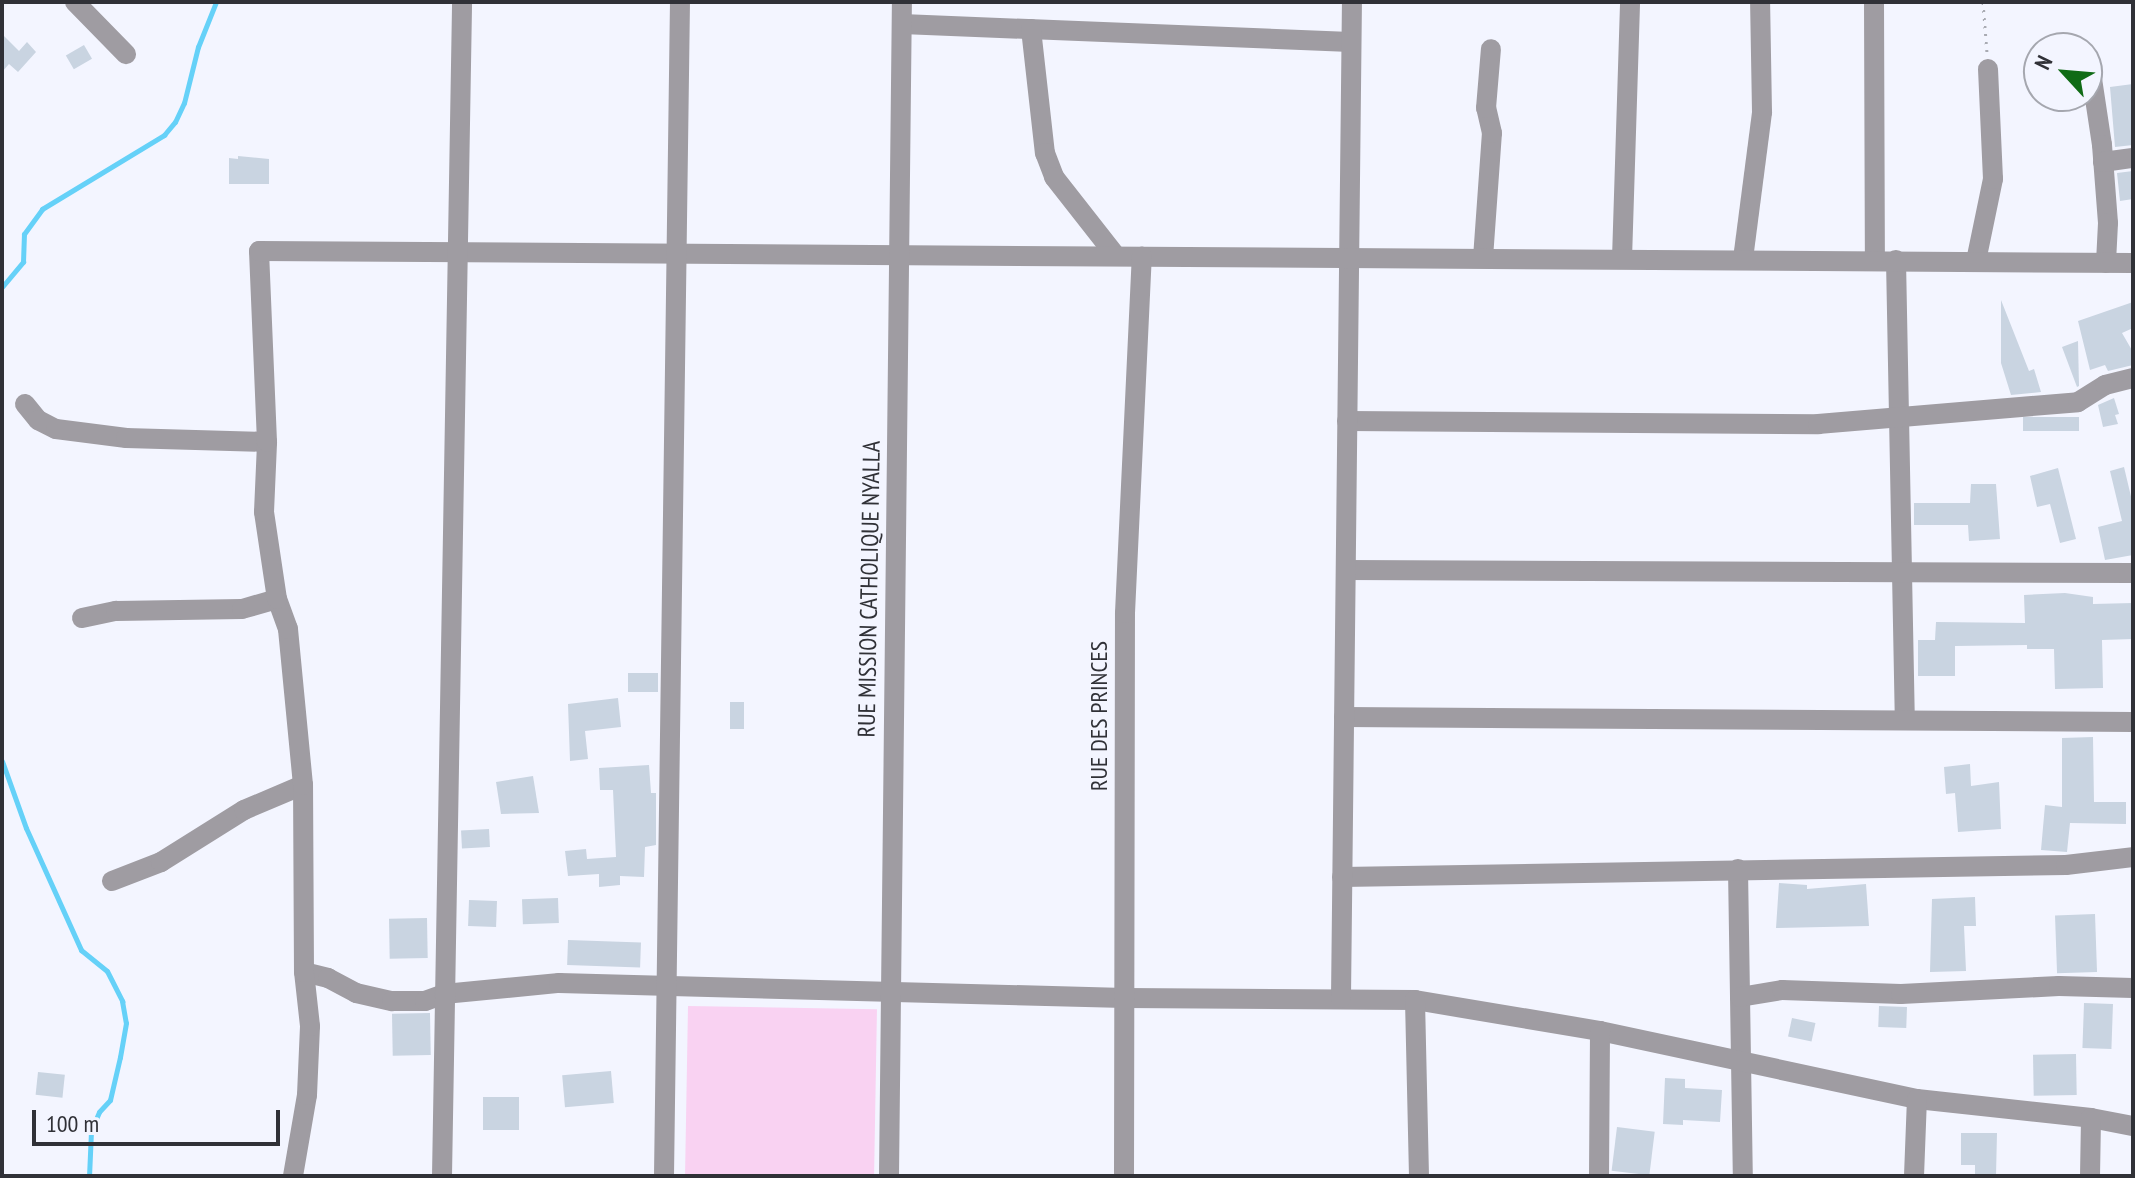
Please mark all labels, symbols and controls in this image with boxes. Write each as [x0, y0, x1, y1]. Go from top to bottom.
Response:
north arrow [2023, 32, 2103, 112]
text: N [2028, 51, 2058, 74]
street label: RUE MISSION CATHOLIQUE NYALLA [852, 440, 886, 738]
street label: RUE DES PRINCES [1085, 641, 1113, 791]
scale bar [36, 1094, 284, 1144]
text: 100 m [46, 1108, 99, 1139]

